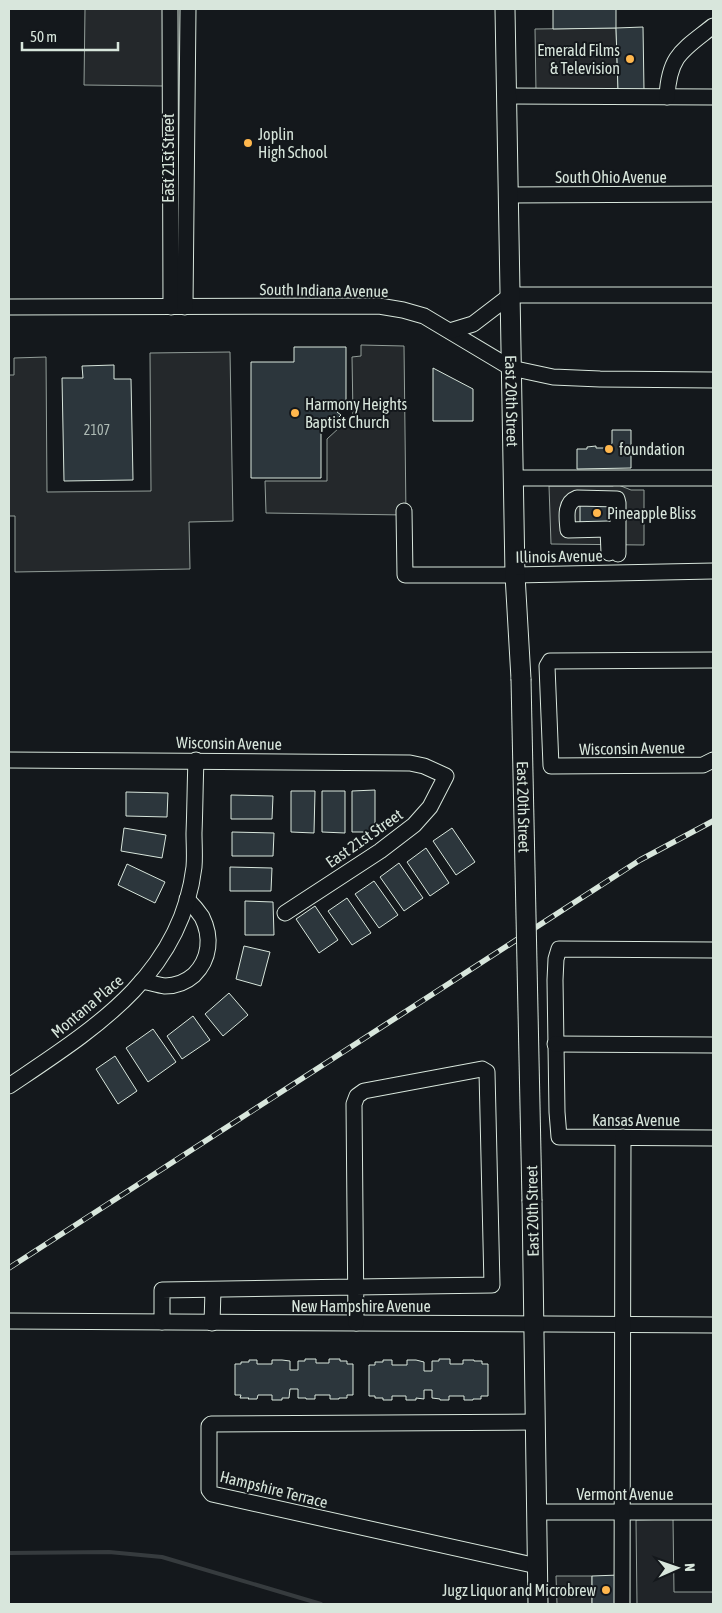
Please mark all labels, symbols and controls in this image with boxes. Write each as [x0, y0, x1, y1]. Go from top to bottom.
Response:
scale bar [22, 20, 119, 52]
text: 50 m [30, 28, 57, 45]
place label: Emerald Films & Television [537, 41, 620, 77]
marker: Emerald Films & Television [624, 53, 636, 65]
street label: East 21st Street [159, 113, 177, 203]
place label: Joplin High School [258, 125, 328, 162]
marker: Joplin High School [242, 137, 254, 149]
street label: South Ohio Avenue [555, 168, 667, 186]
street label: South Indiana Avenue [259, 280, 389, 300]
street label: East 20th Street [502, 355, 522, 447]
place label: Harmony Heights Baptist Church [305, 395, 408, 432]
marker: Harmony Heights Baptist Church [289, 407, 301, 419]
house number: 2107 [84, 422, 110, 438]
place label: foundation [619, 440, 685, 458]
marker: foundation [603, 443, 615, 455]
place label: Pineapple Bliss [607, 504, 697, 523]
marker: Pineapple Bliss [591, 507, 603, 519]
street label: Illinois Avenue [515, 546, 603, 566]
street label: Wisconsin Avenue [176, 733, 282, 753]
street label: Wisconsin Avenue [579, 738, 685, 758]
street label: East 20th Street [514, 761, 534, 853]
street label: East 21st Street [322, 805, 406, 871]
street label: Montana Place [47, 971, 127, 1041]
street label: Kansas Avenue [592, 1111, 680, 1129]
street label: East 20th Street [522, 1165, 542, 1257]
street label: New Hampshire Avenue [291, 1297, 431, 1316]
street label: Hampshire Terrace [218, 1467, 330, 1512]
street label: Vermont Avenue [576, 1485, 674, 1503]
north arrow [652, 1543, 702, 1593]
text: N [682, 1563, 698, 1572]
place label: Jugz Liquor and Microbrew [442, 1581, 596, 1600]
marker: Jugz Liquor and Microbrew [600, 1584, 612, 1596]

